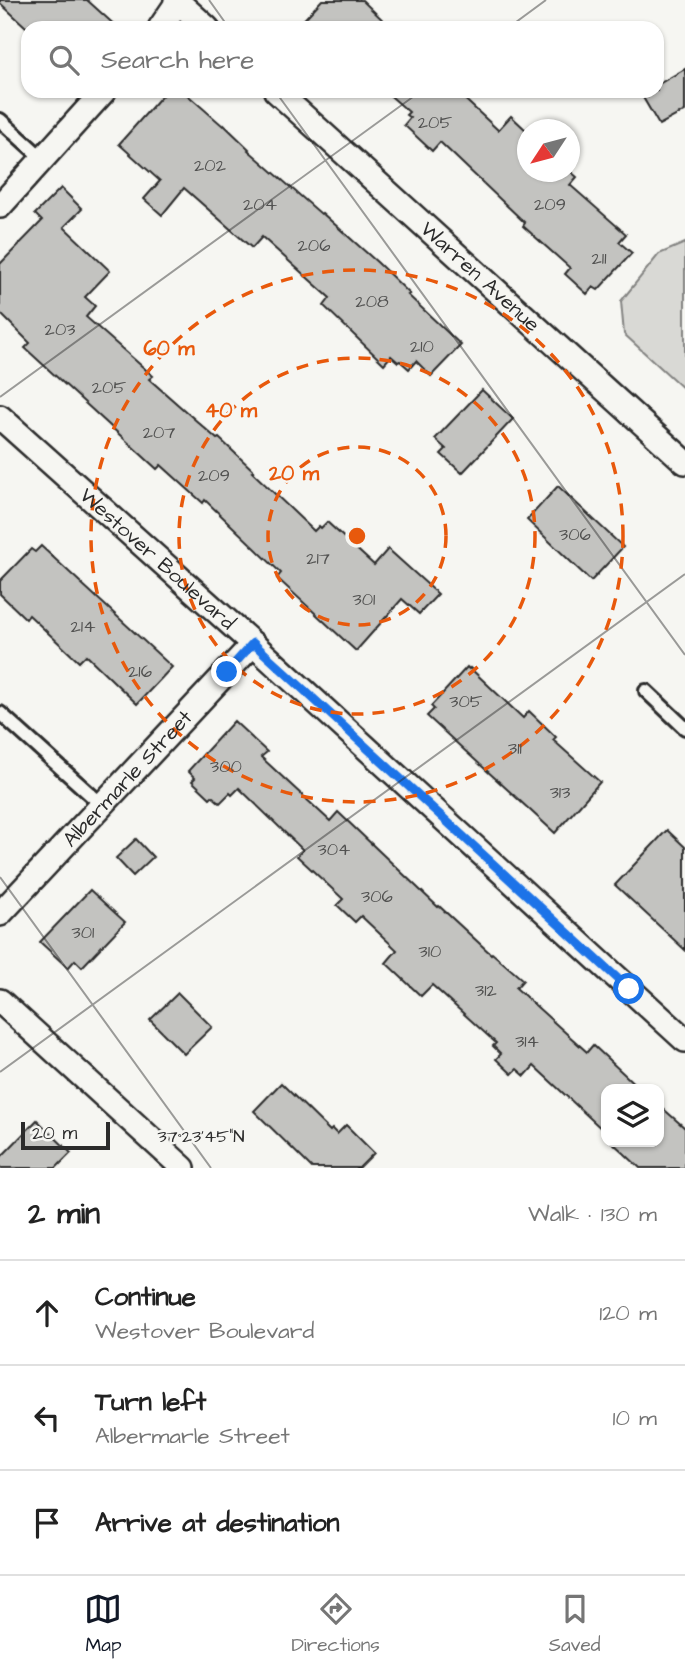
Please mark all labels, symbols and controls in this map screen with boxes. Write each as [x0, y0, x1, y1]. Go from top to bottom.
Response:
search box [21, 21, 664, 98]
icon: search [45, 41, 83, 79]
text: Search here [101, 42, 254, 78]
house number: 205 [418, 110, 452, 135]
north arrow [517, 119, 580, 182]
house number: 202 [194, 153, 227, 178]
house number: 204 [243, 192, 277, 217]
house number: 209 [534, 192, 566, 217]
street label: Warren Avenue [414, 215, 546, 339]
house number: 206 [298, 233, 330, 258]
house number: 211 [592, 246, 606, 271]
house number: 208 [355, 289, 389, 314]
house number: 203 [45, 317, 75, 342]
text: 60 m [143, 334, 195, 363]
house number: 210 [410, 334, 434, 359]
house number: 205 [92, 375, 126, 400]
text: 40 m [205, 396, 258, 425]
house number: 207 [143, 420, 175, 445]
text: 20 m [268, 459, 320, 488]
house number: 209 [198, 463, 230, 488]
street label: Westover Boulevard [73, 481, 242, 637]
house number: 306 [559, 522, 591, 547]
centre of rings [345, 524, 369, 548]
house number: 217 [306, 546, 330, 571]
house number: 301 [353, 587, 375, 612]
house number: 214 [71, 614, 95, 639]
route end [211, 656, 242, 687]
house number: 216 [128, 659, 152, 684]
house number: 305 [449, 689, 483, 714]
street label: Albermarle Street [56, 703, 199, 854]
house number: 311 [508, 736, 522, 761]
house number: 300 [210, 754, 242, 779]
house number: 313 [550, 780, 570, 805]
house number: 304 [318, 837, 350, 862]
house number: 306 [361, 884, 393, 909]
house number: 301 [72, 920, 94, 945]
house number: 310 [419, 939, 441, 964]
route start [613, 973, 644, 1004]
house number: 312 [475, 978, 498, 1003]
house number: 314 [515, 1029, 539, 1054]
map controls [601, 1084, 664, 1147]
button: layers [601, 1084, 664, 1147]
scale bar [21, 1119, 110, 1151]
text: 20 m [32, 1120, 77, 1147]
text: 37°23'45"N [157, 1124, 245, 1149]
text: 2 min [28, 1193, 100, 1235]
text: Walk · 130 m [528, 1198, 657, 1230]
text: Continue [95, 1279, 196, 1315]
icon: ahead [28, 1294, 66, 1332]
text: 120 m [599, 1297, 657, 1329]
text: Westover Boulevard [95, 1315, 314, 1347]
text: Turn left [95, 1384, 206, 1420]
icon: left [28, 1399, 66, 1437]
text: 10 m [612, 1402, 657, 1434]
text: Albermarle Street [95, 1420, 290, 1452]
icon: arrive [28, 1504, 66, 1542]
text: Arrive at destination [95, 1505, 340, 1541]
tab: Map [84, 1590, 122, 1659]
tab: Directions [291, 1590, 380, 1659]
tab: Saved [549, 1590, 600, 1659]

